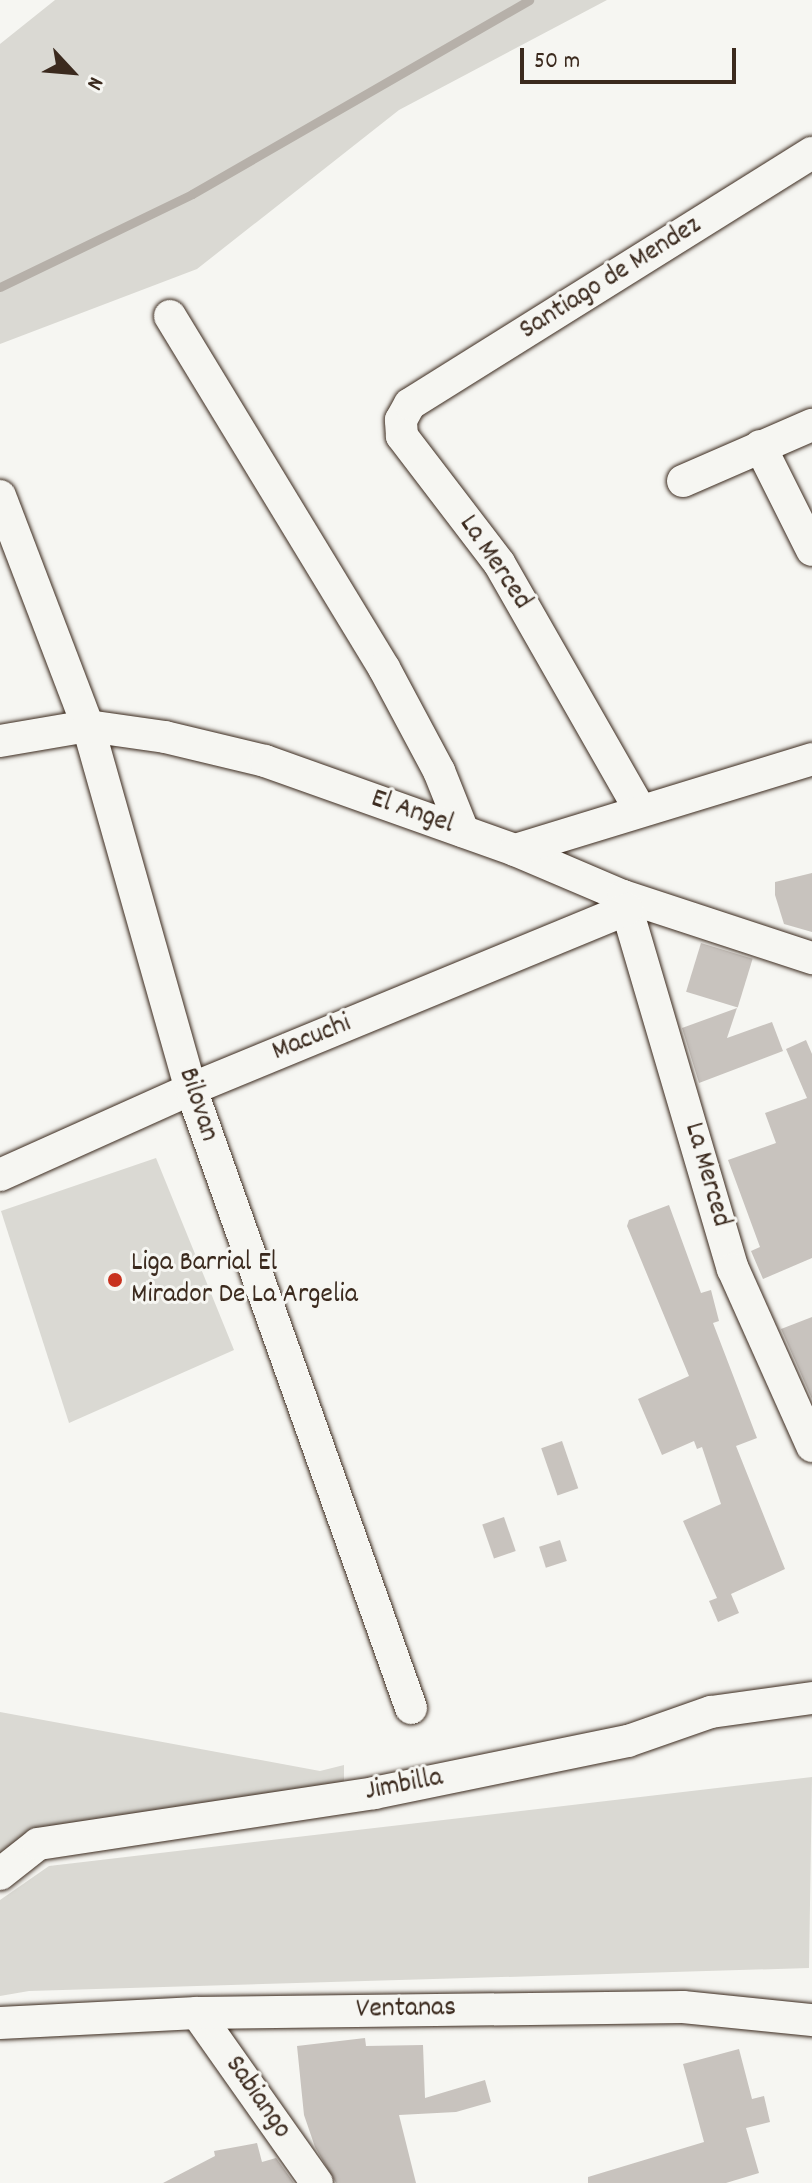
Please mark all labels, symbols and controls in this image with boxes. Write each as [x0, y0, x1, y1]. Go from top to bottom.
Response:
north arrow [32, 32, 112, 112]
scale bar [524, 32, 740, 82]
text: 50 m [534, 45, 580, 79]
text: N [78, 71, 110, 94]
street label: Santiago de Mendez [514, 210, 708, 348]
street label: La Merced [450, 509, 538, 617]
street label: El Angel [366, 783, 458, 843]
street label: Macuchi [268, 1008, 356, 1070]
street label: Bilovan [169, 1064, 225, 1146]
street label: La Merced [675, 1119, 737, 1231]
place label: Liga Barrial El Mirador De La Argelia [131, 1247, 358, 1313]
marker: Liga Barrial El Mirador De La Argelia [106, 1271, 124, 1289]
street label: Jimbilla [362, 1762, 446, 1810]
street label: Ventanas [356, 1992, 456, 2028]
street label: Sabiango [216, 2050, 298, 2146]

